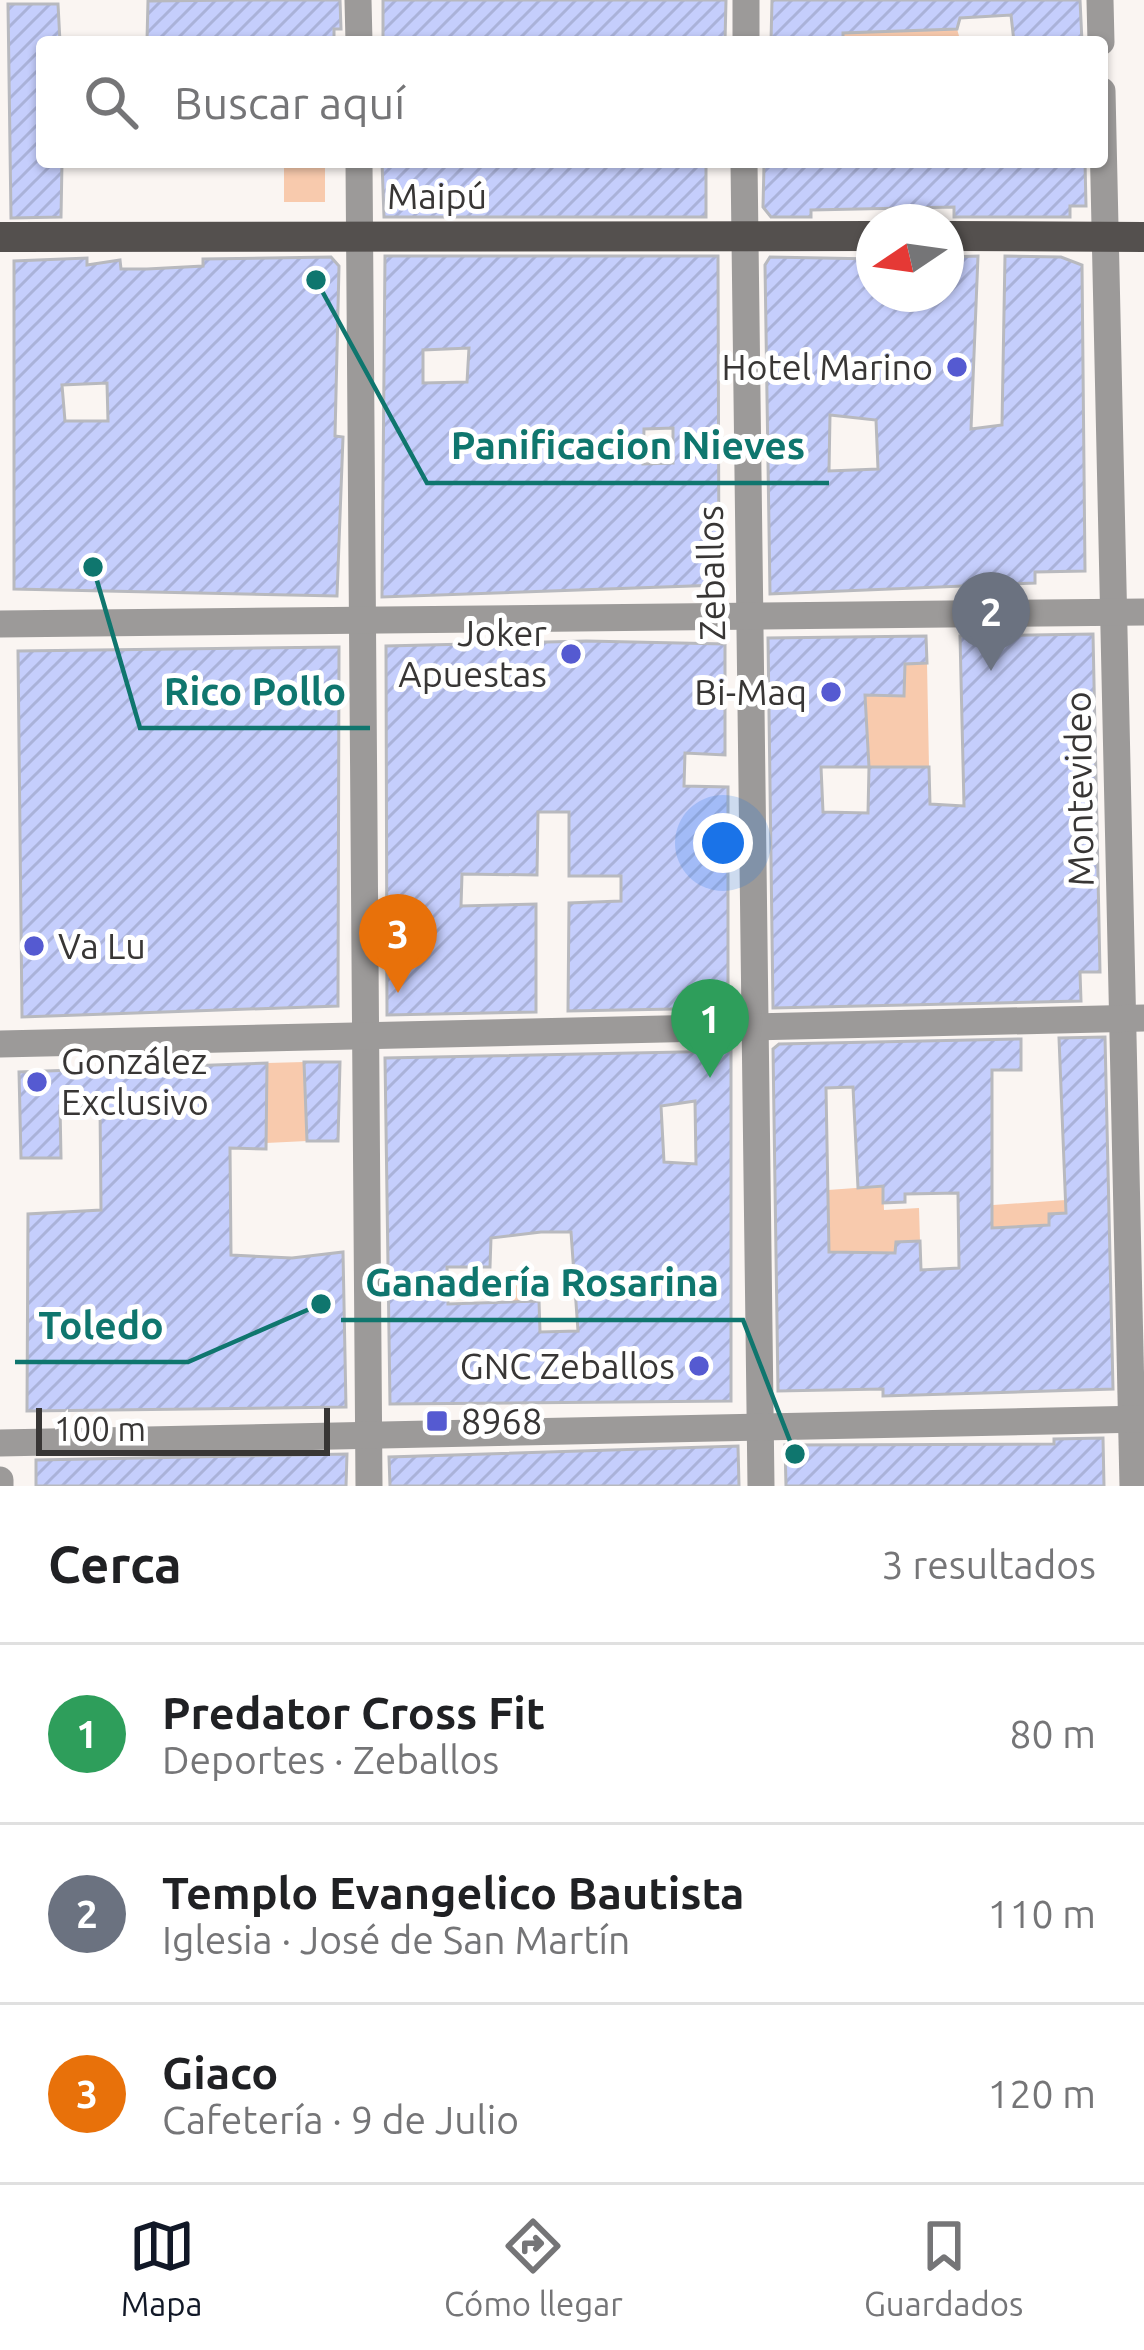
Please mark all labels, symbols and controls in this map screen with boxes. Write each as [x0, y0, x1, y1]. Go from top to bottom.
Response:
search box [36, 36, 1108, 168]
icon: search [78, 69, 144, 135]
text: Buscar aquí [174, 77, 405, 128]
street label: Maipú [387, 175, 487, 216]
north arrow [856, 204, 964, 312]
place label: Hotel Marino [721, 346, 933, 387]
marker: Hotel Marino [944, 354, 970, 380]
callout: Panificacion Nieves [427, 408, 829, 483]
text: Panificacion Nieves [451, 423, 805, 466]
street label: Zeballos [689, 505, 732, 641]
pin: 2 [952, 572, 1030, 671]
place label: Joker Apuestas [398, 612, 547, 694]
marker: Joker Apuestas [558, 641, 584, 667]
callout: Rico Pollo [140, 653, 370, 728]
text: Rico Pollo [164, 669, 346, 712]
place label: Bi-Maq [694, 671, 807, 712]
marker: Bi-Maq [818, 679, 844, 705]
street label: Montevideo [1056, 691, 1101, 887]
your location [693, 813, 753, 873]
pin: 3 [359, 894, 437, 993]
place label: Va Lu [58, 925, 146, 966]
marker: Va Lu [21, 933, 47, 959]
pin: 1 [671, 979, 749, 1078]
place label: González Exclusivo [61, 1040, 209, 1122]
marker: González Exclusivo [24, 1069, 50, 1095]
callout: Ganadería Rosarina [341, 1245, 743, 1320]
text: Ganadería Rosarina [365, 1260, 719, 1303]
callout: Toledo [15, 1287, 188, 1362]
text: Toledo [38, 1303, 164, 1346]
place label: GNC Zeballos [460, 1345, 675, 1386]
marker: GNC Zeballos [686, 1353, 712, 1379]
place label: 8968 [461, 1400, 542, 1441]
scale bar [36, 1402, 330, 1455]
marker: 8968 [424, 1408, 450, 1434]
text: 100 m [54, 1410, 146, 1447]
text: Cerca [48, 1535, 182, 1593]
text: 3 resultados [882, 1543, 1096, 1586]
text: Predator Cross Fit [162, 1687, 545, 1738]
text: 1 [76, 1712, 98, 1755]
text: 80 m [1009, 1712, 1096, 1755]
text: Deportes · Zeballos [162, 1738, 499, 1781]
text: Templo Evangelico Bautista [162, 1867, 745, 1918]
text: 2 [76, 1892, 98, 1935]
text: 110 m [987, 1892, 1096, 1935]
text: Iglesia · José de San Martín [162, 1918, 630, 1961]
text: Giaco [162, 2047, 278, 2098]
text: 3 [76, 2072, 98, 2115]
text: 120 m [987, 2072, 1096, 2115]
text: Cafetería · 9 de Julio [162, 2098, 519, 2141]
tab: Mapa [121, 2213, 203, 2322]
tab: Cómo llegar [444, 2213, 623, 2322]
tab: Guardados [864, 2213, 1023, 2322]

